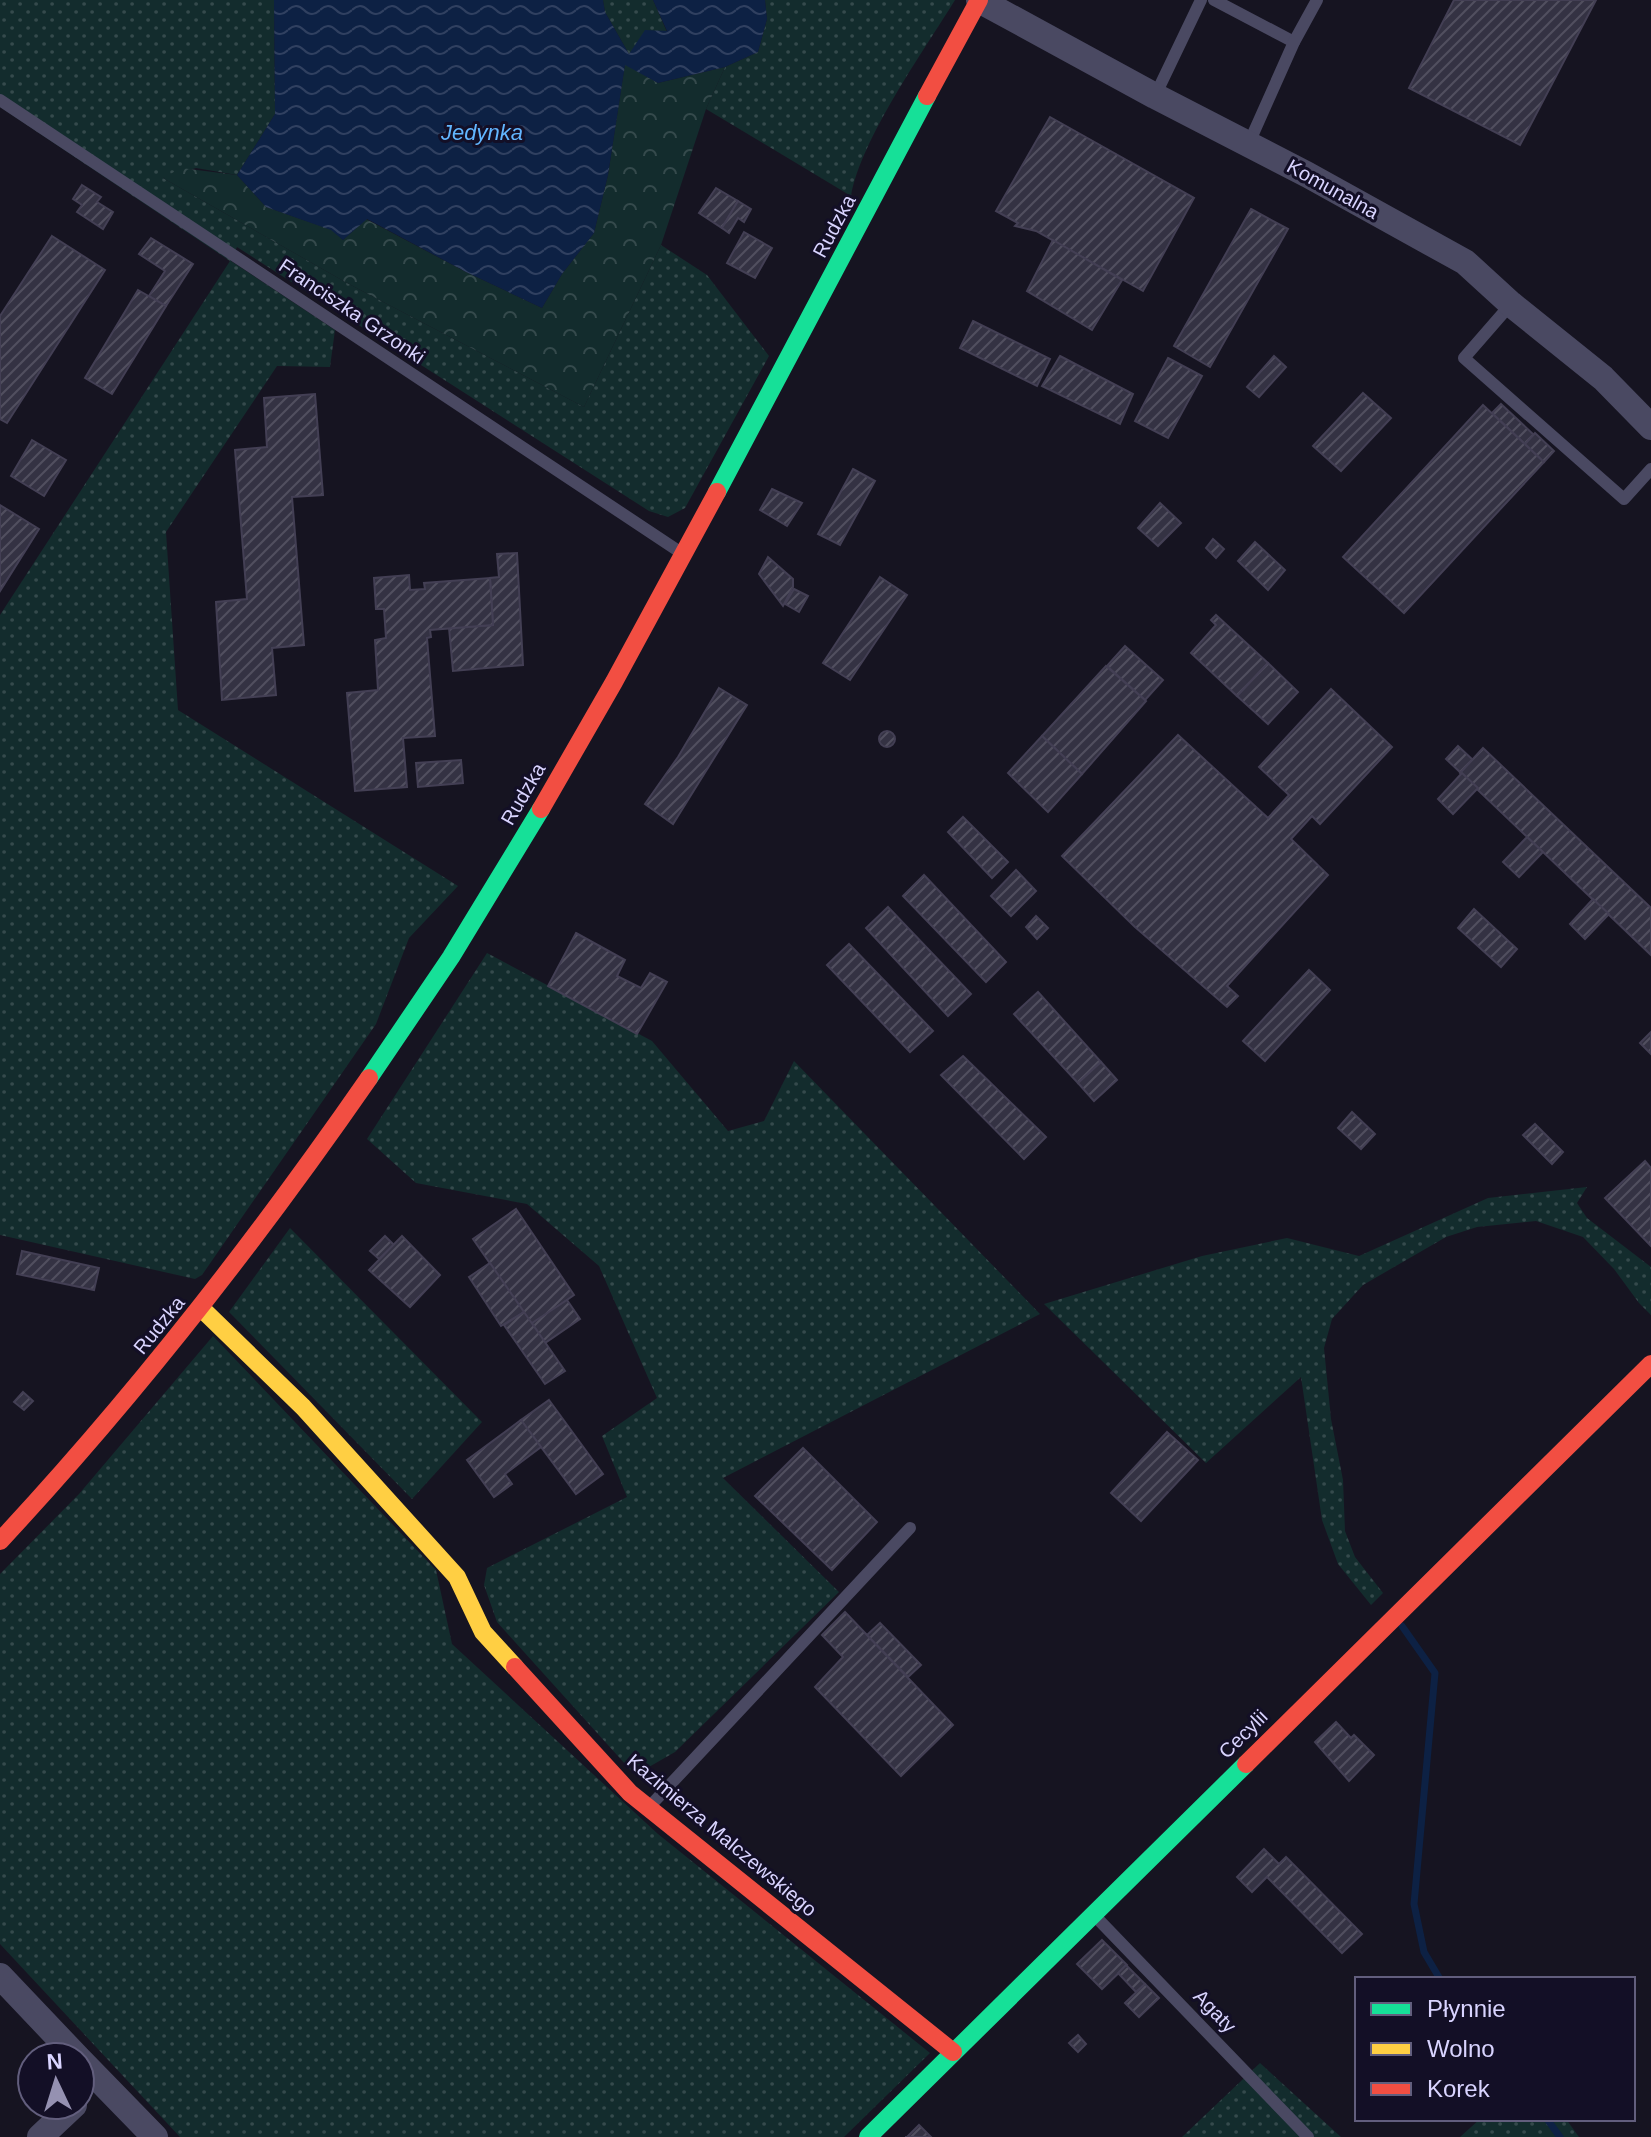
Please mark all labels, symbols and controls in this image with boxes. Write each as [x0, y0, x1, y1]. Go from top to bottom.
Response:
water label: Jedynka [440, 120, 523, 145]
street label: Komunalna [1283, 155, 1383, 224]
street label: Rudzka [808, 190, 860, 261]
street label: Franciszka Grzonki [275, 254, 429, 368]
street label: Rudzka [497, 758, 550, 829]
street label: Rudzka [129, 1291, 189, 1358]
street label: Cecylii [1214, 1705, 1272, 1763]
street label: Kazimierza Malczewskiego [623, 1749, 821, 1921]
legend [1355, 1977, 1635, 2121]
street label: Agaty [1189, 1985, 1241, 2037]
text: Płynnie [1427, 1995, 1506, 2022]
text: Wolno [1427, 2035, 1495, 2062]
north arrow [16, 2041, 96, 2121]
text: N [46, 2049, 63, 2075]
text: Korek [1427, 2075, 1491, 2102]

